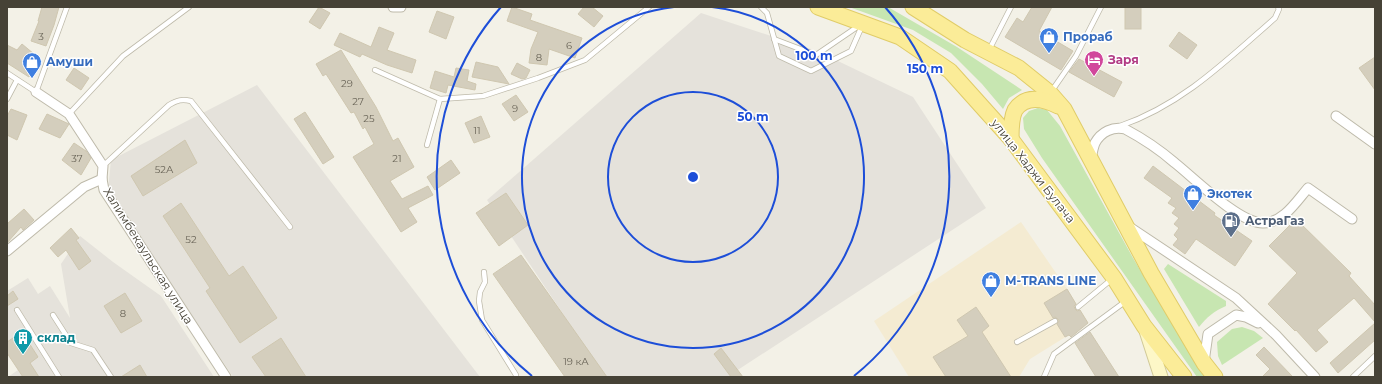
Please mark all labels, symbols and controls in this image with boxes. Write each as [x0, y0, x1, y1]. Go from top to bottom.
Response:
shop icon: Прораб [1038, 26, 1060, 54]
place label: Прораб [1063, 29, 1112, 44]
house number: 3 [38, 30, 44, 43]
house number: 6 [566, 39, 572, 52]
text: 100 m [796, 48, 832, 63]
hotel icon: Заря [1083, 49, 1105, 77]
shop icon: Амуши [21, 51, 43, 79]
house number: 8 [536, 51, 542, 64]
place label: Заря [1107, 52, 1139, 67]
place label: Амуши [46, 54, 93, 69]
text: 150 m [907, 61, 943, 76]
house number: 29 [341, 77, 353, 90]
house number: 27 [352, 95, 364, 108]
house number: 9 [512, 102, 518, 115]
text: 50 m [737, 109, 769, 124]
house number: 25 [363, 112, 375, 125]
street label: улица Хаджи Булача [987, 115, 1079, 226]
house number: 11 [473, 124, 481, 137]
house number: 37 [71, 152, 83, 165]
house number: 21 [392, 152, 402, 165]
house number: 52А [155, 163, 174, 176]
centre of rings [686, 170, 700, 184]
shop icon: Экотек [1182, 183, 1204, 211]
street label: Халимбекаульская улица [100, 185, 197, 327]
place label: Экотек [1207, 186, 1253, 201]
fuel station icon: АстраГаз [1220, 210, 1242, 238]
place label: АстраГаз [1245, 213, 1305, 228]
house number: 52 [185, 233, 197, 246]
shop icon: М-TRANS LINE [980, 270, 1002, 298]
place label: М-TRANS LINE [1005, 273, 1096, 288]
house number: 8 [120, 307, 126, 320]
building icon: склад [12, 327, 34, 355]
place label: склад [37, 330, 76, 345]
house number: 19 кА [563, 355, 589, 368]

